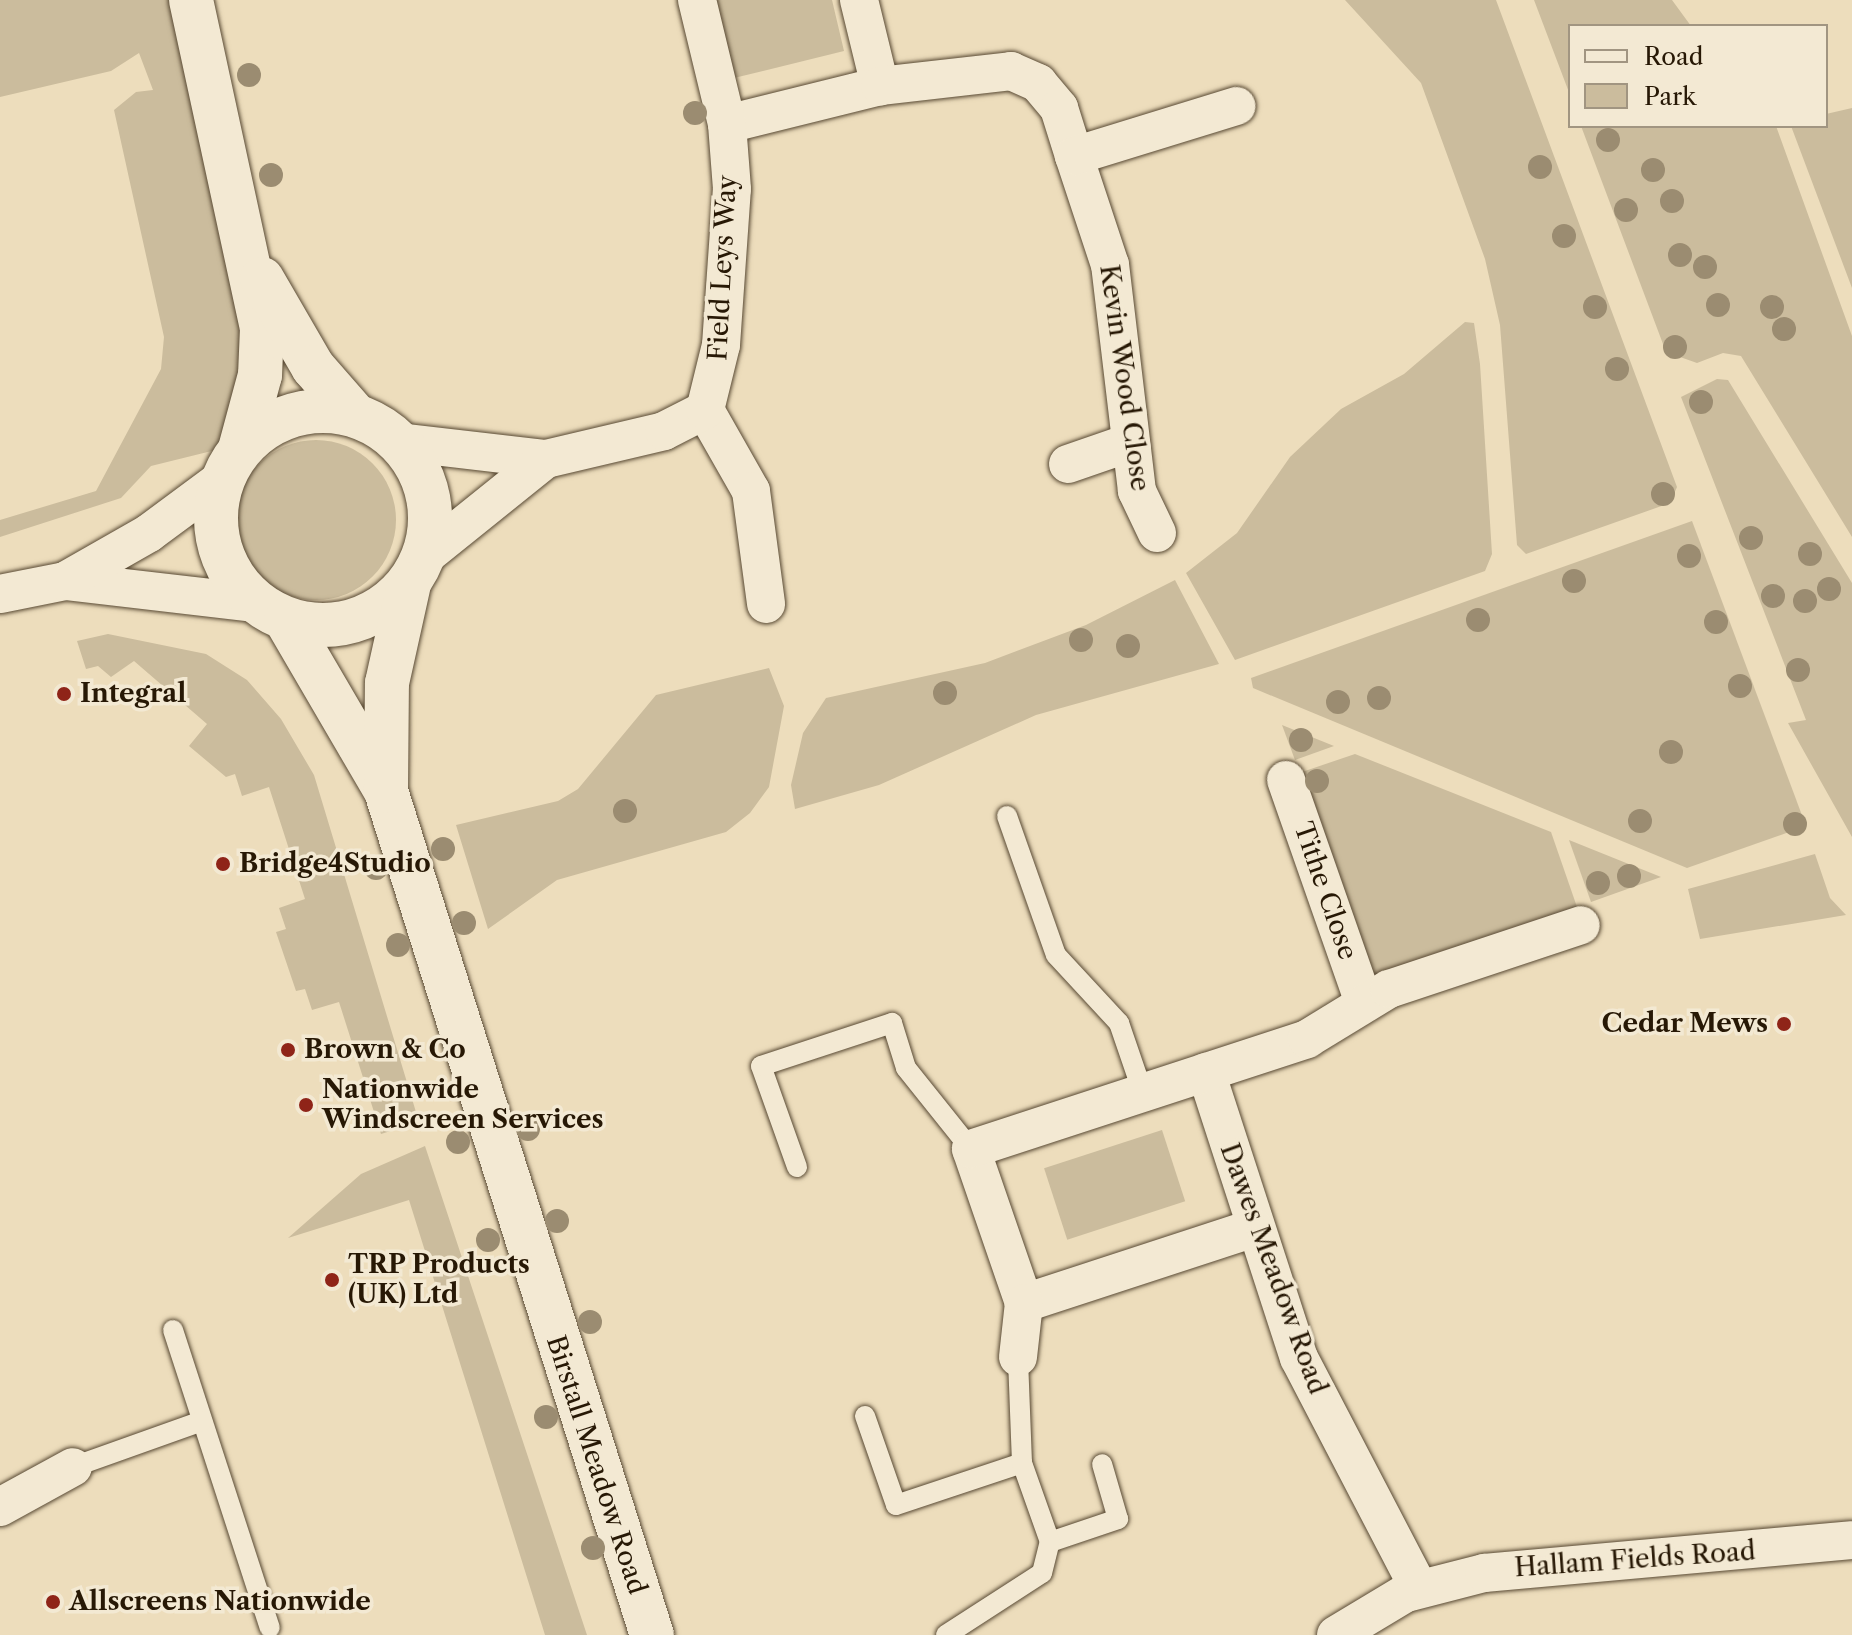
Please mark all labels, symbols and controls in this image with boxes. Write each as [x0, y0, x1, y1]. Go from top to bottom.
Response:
legend [1568, 24, 1828, 128]
text: Road [1644, 42, 1703, 71]
text: Park [1644, 82, 1696, 111]
street label: Field Leys Way [703, 174, 743, 362]
street label: Kevin Wood Close [1093, 262, 1155, 494]
place label: Integral [80, 678, 186, 710]
marker: Integral [55, 685, 73, 703]
street label: Tithe Close [1287, 818, 1363, 964]
place label: Bridge4Studio [239, 848, 431, 880]
marker: Bridge4Studio [214, 855, 232, 873]
place label: Cedar Mews [1601, 1008, 1768, 1040]
marker: Cedar Mews [1775, 1015, 1793, 1033]
place label: Brown & Co [304, 1034, 466, 1066]
marker: Brown & Co [279, 1041, 297, 1059]
place label: Nationwide Windscreen Services [322, 1074, 604, 1136]
marker: Nationwide Windscreen Services [297, 1096, 315, 1114]
street label: Dawes Meadow Road [1213, 1139, 1333, 1399]
place label: TRP Products (UK) Ltd [348, 1249, 531, 1310]
marker: TRP Products (UK) Ltd [323, 1271, 341, 1289]
street label: Birstall Meadow Road [539, 1331, 653, 1599]
street label: Hallam Fields Road [1513, 1536, 1757, 1584]
place label: Allscreens Nationwide [69, 1586, 371, 1618]
marker: Allscreens Nationwide [44, 1593, 62, 1611]

